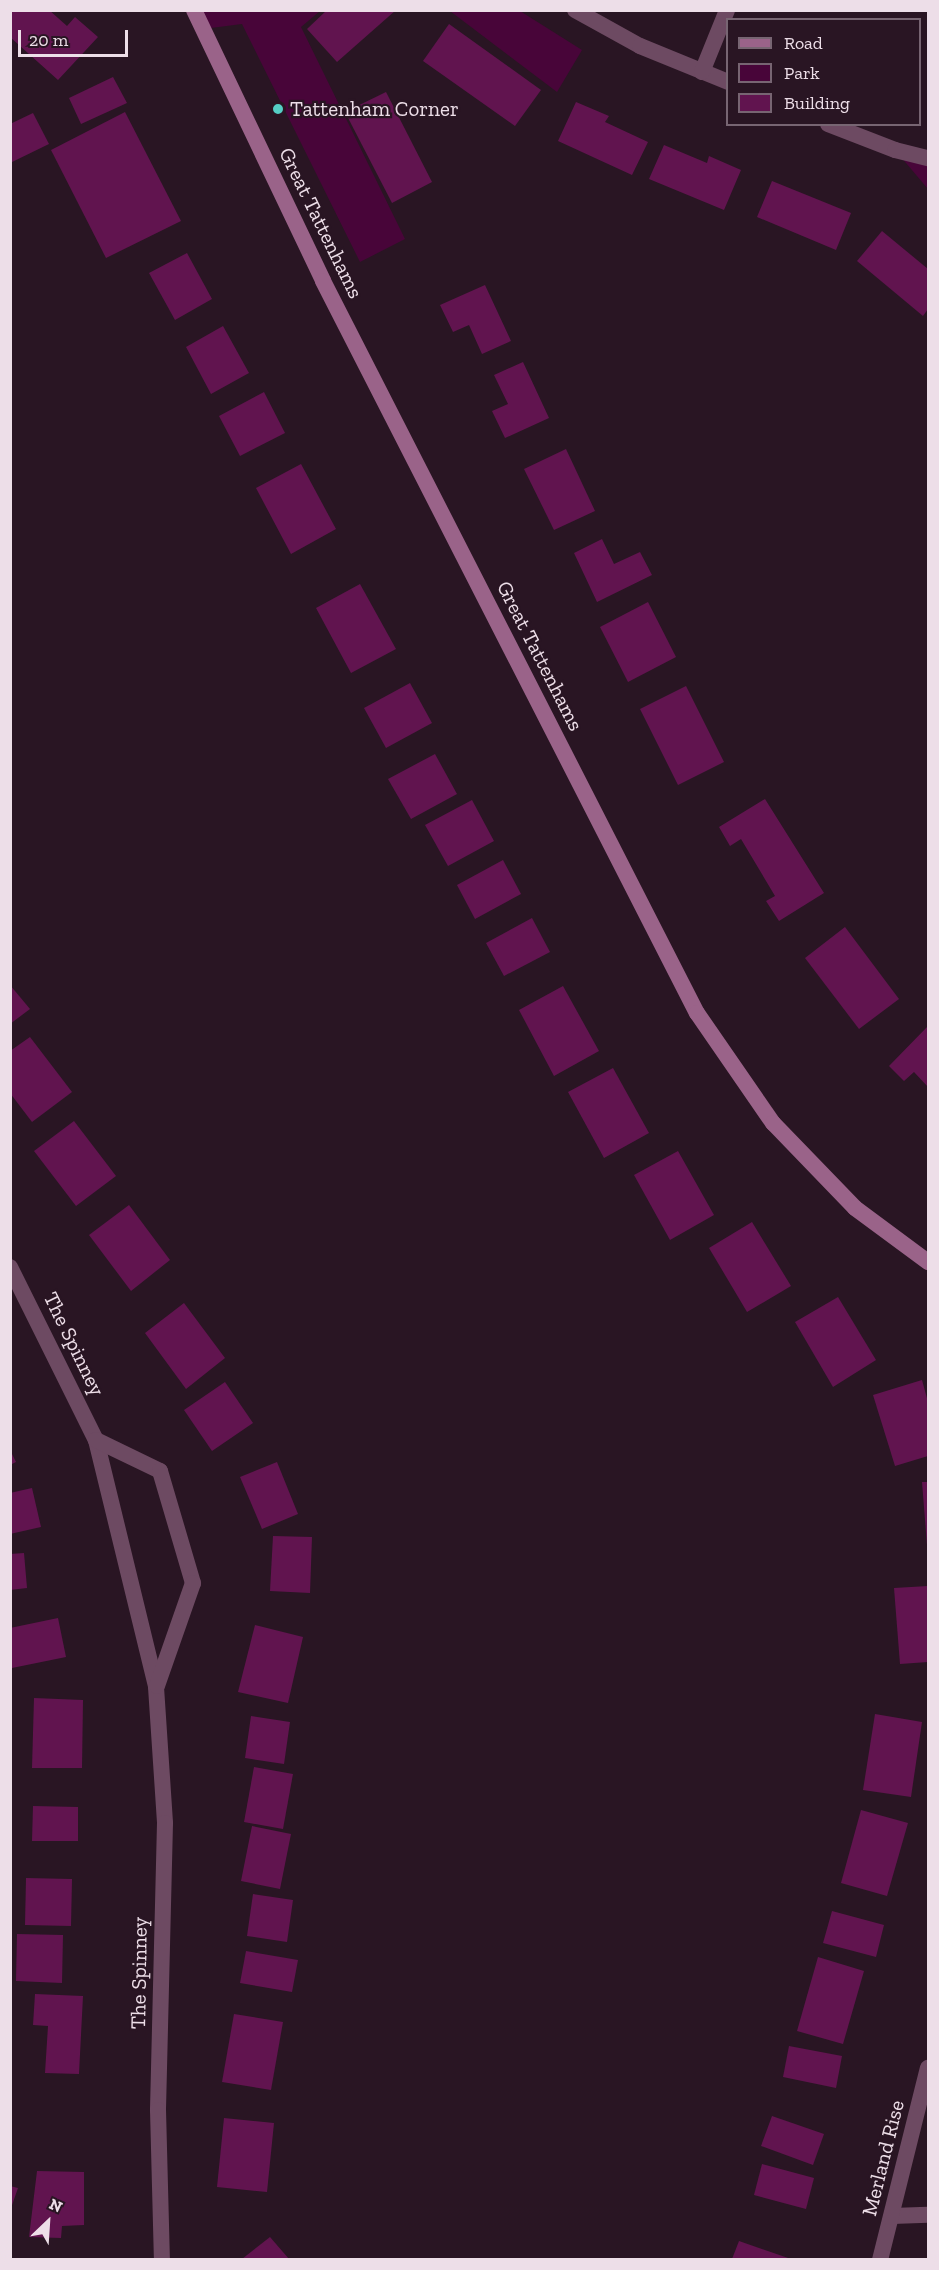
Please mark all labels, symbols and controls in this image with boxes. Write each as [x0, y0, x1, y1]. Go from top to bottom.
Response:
scale bar [21, 18, 130, 56]
legend [726, 18, 921, 126]
text: 20 m [29, 29, 68, 51]
text: Road [784, 32, 823, 54]
text: Park [784, 62, 820, 84]
text: Building [784, 92, 850, 114]
place label: Tattenham Corner [290, 96, 459, 122]
marker: Tattenham Corner [271, 102, 285, 116]
street label: Great Tattenhams [273, 143, 369, 303]
street label: Great Tattenhams [491, 577, 589, 735]
street label: The Spinney [38, 1288, 110, 1400]
street label: The Spinney [125, 1917, 153, 2029]
street label: Merland Rise [856, 2097, 910, 2219]
north arrow [18, 2192, 78, 2252]
text: N [46, 2194, 65, 2216]

